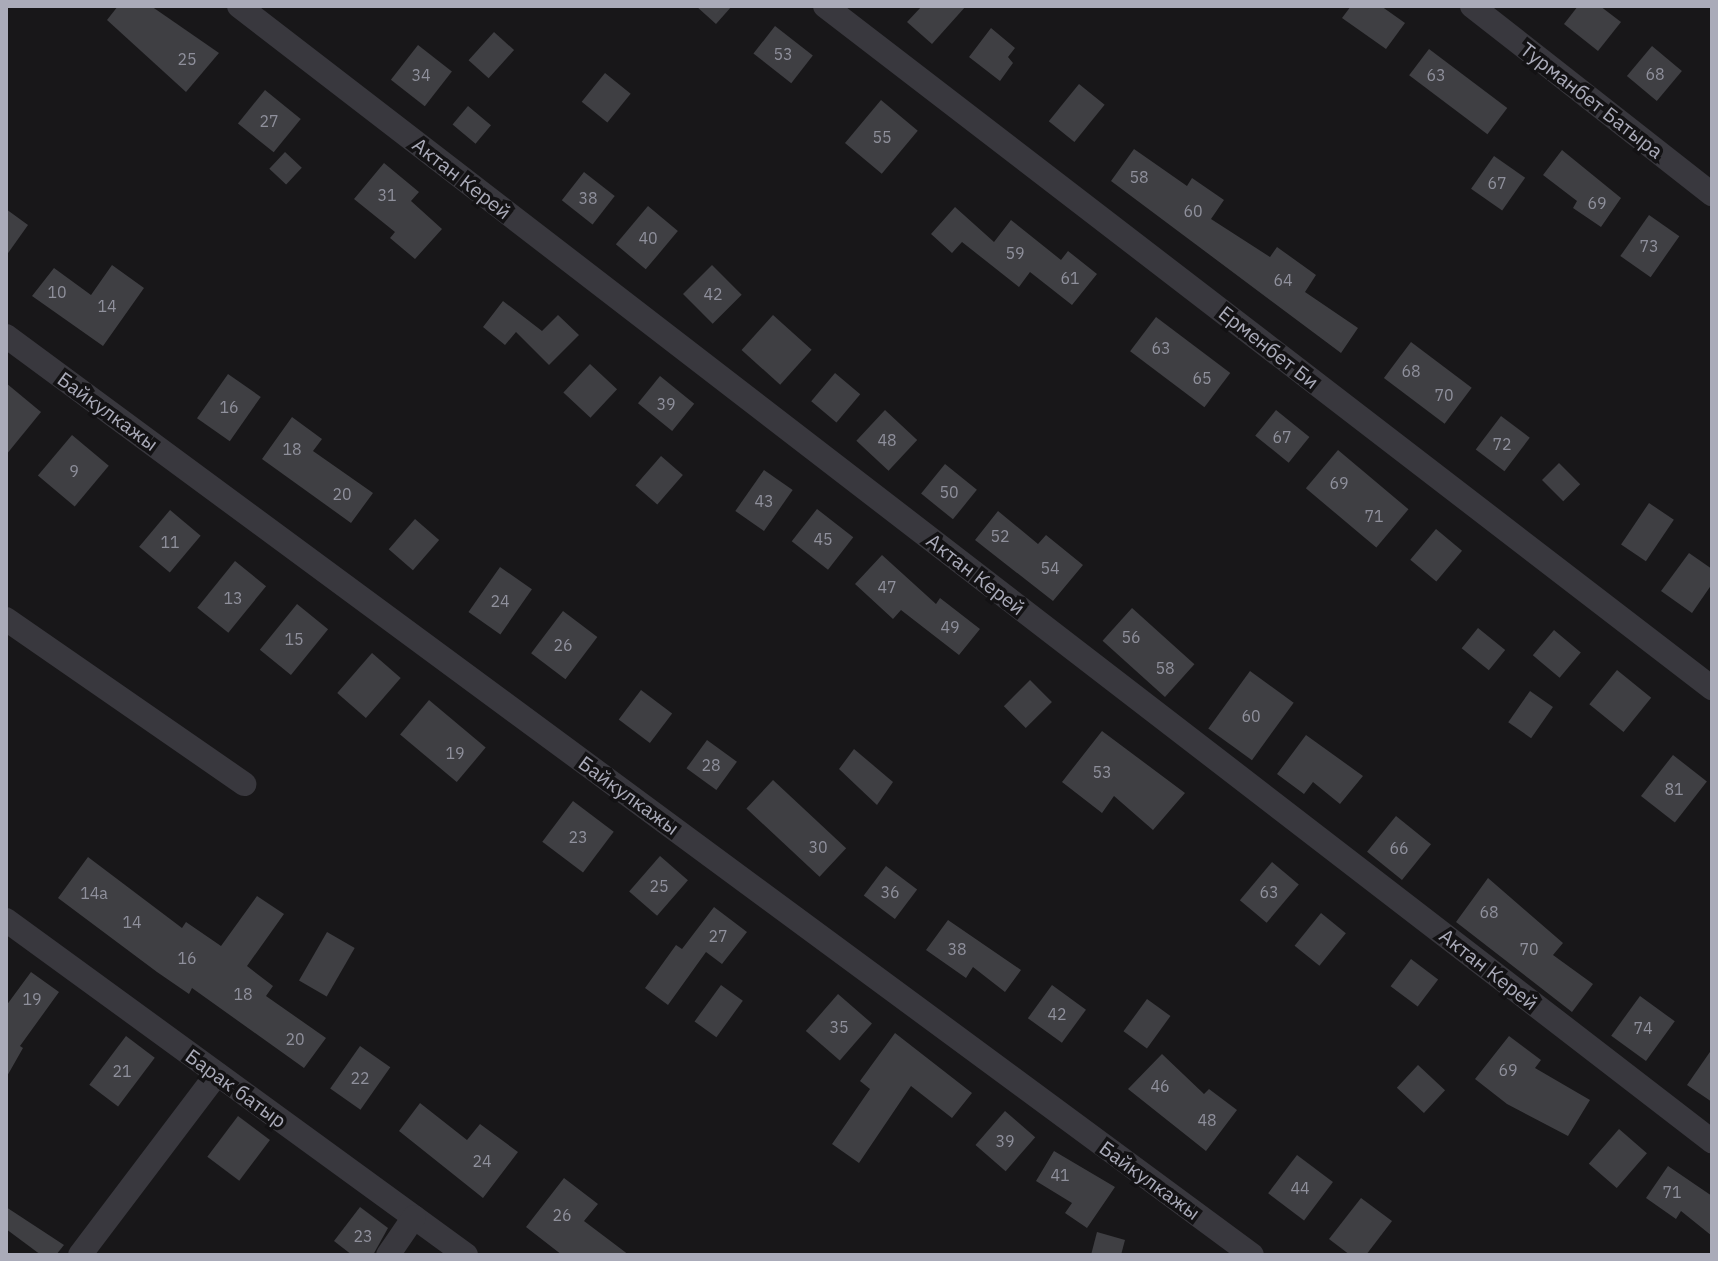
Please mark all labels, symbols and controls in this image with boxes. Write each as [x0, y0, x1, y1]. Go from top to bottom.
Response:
street label: Турманбет Батыра [1516, 37, 1668, 163]
house number: 53 [773, 44, 793, 64]
house number: 25 [177, 49, 197, 69]
house number: 68 [1645, 64, 1665, 84]
house number: 34 [411, 65, 431, 85]
house number: 63 [1426, 65, 1446, 85]
house number: 27 [259, 111, 279, 131]
house number: 55 [872, 127, 892, 147]
street label: Актан Керей [408, 132, 516, 224]
house number: 58 [1129, 167, 1149, 187]
house number: 67 [1487, 173, 1507, 193]
house number: 31 [377, 185, 397, 205]
house number: 38 [578, 188, 598, 208]
house number: 69 [1587, 193, 1607, 213]
house number: 60 [1183, 201, 1203, 221]
house number: 40 [638, 228, 658, 248]
house number: 73 [1639, 236, 1659, 256]
house number: 59 [1005, 243, 1025, 263]
house number: 61 [1060, 268, 1080, 288]
house number: 64 [1273, 270, 1293, 290]
house number: 10 [47, 282, 67, 302]
house number: 42 [703, 284, 723, 304]
house number: 14 [97, 296, 117, 316]
street label: Ерменбет Би [1214, 300, 1324, 394]
house number: 63 [1151, 338, 1171, 358]
house number: 68 [1401, 361, 1421, 381]
street label: Байкулкажы [53, 366, 163, 456]
house number: 65 [1192, 368, 1212, 388]
house number: 70 [1434, 385, 1454, 405]
house number: 39 [656, 394, 676, 414]
house number: 16 [219, 397, 239, 417]
house number: 67 [1272, 427, 1292, 447]
house number: 48 [877, 430, 897, 450]
house number: 72 [1492, 434, 1512, 454]
house number: 18 [282, 439, 302, 459]
house number: 9 [69, 461, 79, 481]
house number: 69 [1329, 473, 1349, 493]
house number: 50 [939, 482, 959, 502]
house number: 20 [332, 484, 352, 504]
house number: 43 [754, 491, 774, 511]
house number: 71 [1364, 506, 1384, 526]
house number: 52 [990, 526, 1010, 546]
street label: Актан Керей [922, 528, 1030, 620]
house number: 45 [813, 529, 833, 549]
house number: 11 [160, 532, 180, 552]
house number: 54 [1040, 558, 1060, 578]
house number: 47 [877, 577, 897, 597]
house number: 13 [223, 588, 243, 608]
house number: 24 [490, 591, 510, 611]
house number: 49 [940, 617, 960, 637]
house number: 56 [1121, 627, 1141, 647]
house number: 15 [284, 629, 304, 649]
house number: 26 [553, 635, 573, 655]
house number: 58 [1155, 658, 1175, 678]
house number: 60 [1241, 706, 1261, 726]
house number: 19 [445, 743, 465, 763]
street label: Байкулкажы [574, 750, 684, 840]
house number: 28 [701, 755, 721, 775]
house number: 53 [1092, 762, 1112, 782]
house number: 81 [1664, 779, 1684, 799]
house number: 23 [568, 827, 588, 847]
house number: 30 [808, 837, 828, 857]
house number: 66 [1389, 838, 1409, 858]
house number: 25 [649, 876, 669, 896]
house number: 36 [880, 882, 900, 902]
house number: 63 [1259, 882, 1279, 902]
house number: 14а [80, 883, 108, 903]
house number: 68 [1479, 902, 1499, 922]
house number: 14 [122, 912, 142, 932]
street label: Актан Керей [1435, 923, 1543, 1015]
house number: 27 [708, 926, 728, 946]
house number: 38 [947, 939, 967, 959]
house number: 70 [1519, 939, 1539, 959]
house number: 16 [177, 948, 197, 968]
house number: 18 [233, 984, 253, 1004]
house number: 19 [22, 989, 42, 1009]
house number: 42 [1047, 1004, 1067, 1024]
house number: 35 [829, 1017, 849, 1037]
house number: 74 [1633, 1018, 1653, 1038]
house number: 20 [285, 1029, 305, 1049]
street label: Барак батыр [181, 1043, 291, 1133]
house number: 69 [1498, 1060, 1518, 1080]
house number: 21 [112, 1061, 132, 1081]
house number: 22 [350, 1068, 370, 1088]
house number: 46 [1150, 1076, 1170, 1096]
house number: 48 [1197, 1110, 1217, 1130]
house number: 39 [995, 1131, 1015, 1151]
street label: Байкулкажы [1095, 1135, 1205, 1225]
house number: 24 [472, 1151, 492, 1171]
house number: 41 [1050, 1165, 1070, 1185]
house number: 44 [1290, 1178, 1310, 1198]
house number: 71 [1662, 1182, 1682, 1202]
house number: 26 [552, 1205, 572, 1225]
house number: 23 [353, 1226, 373, 1246]

